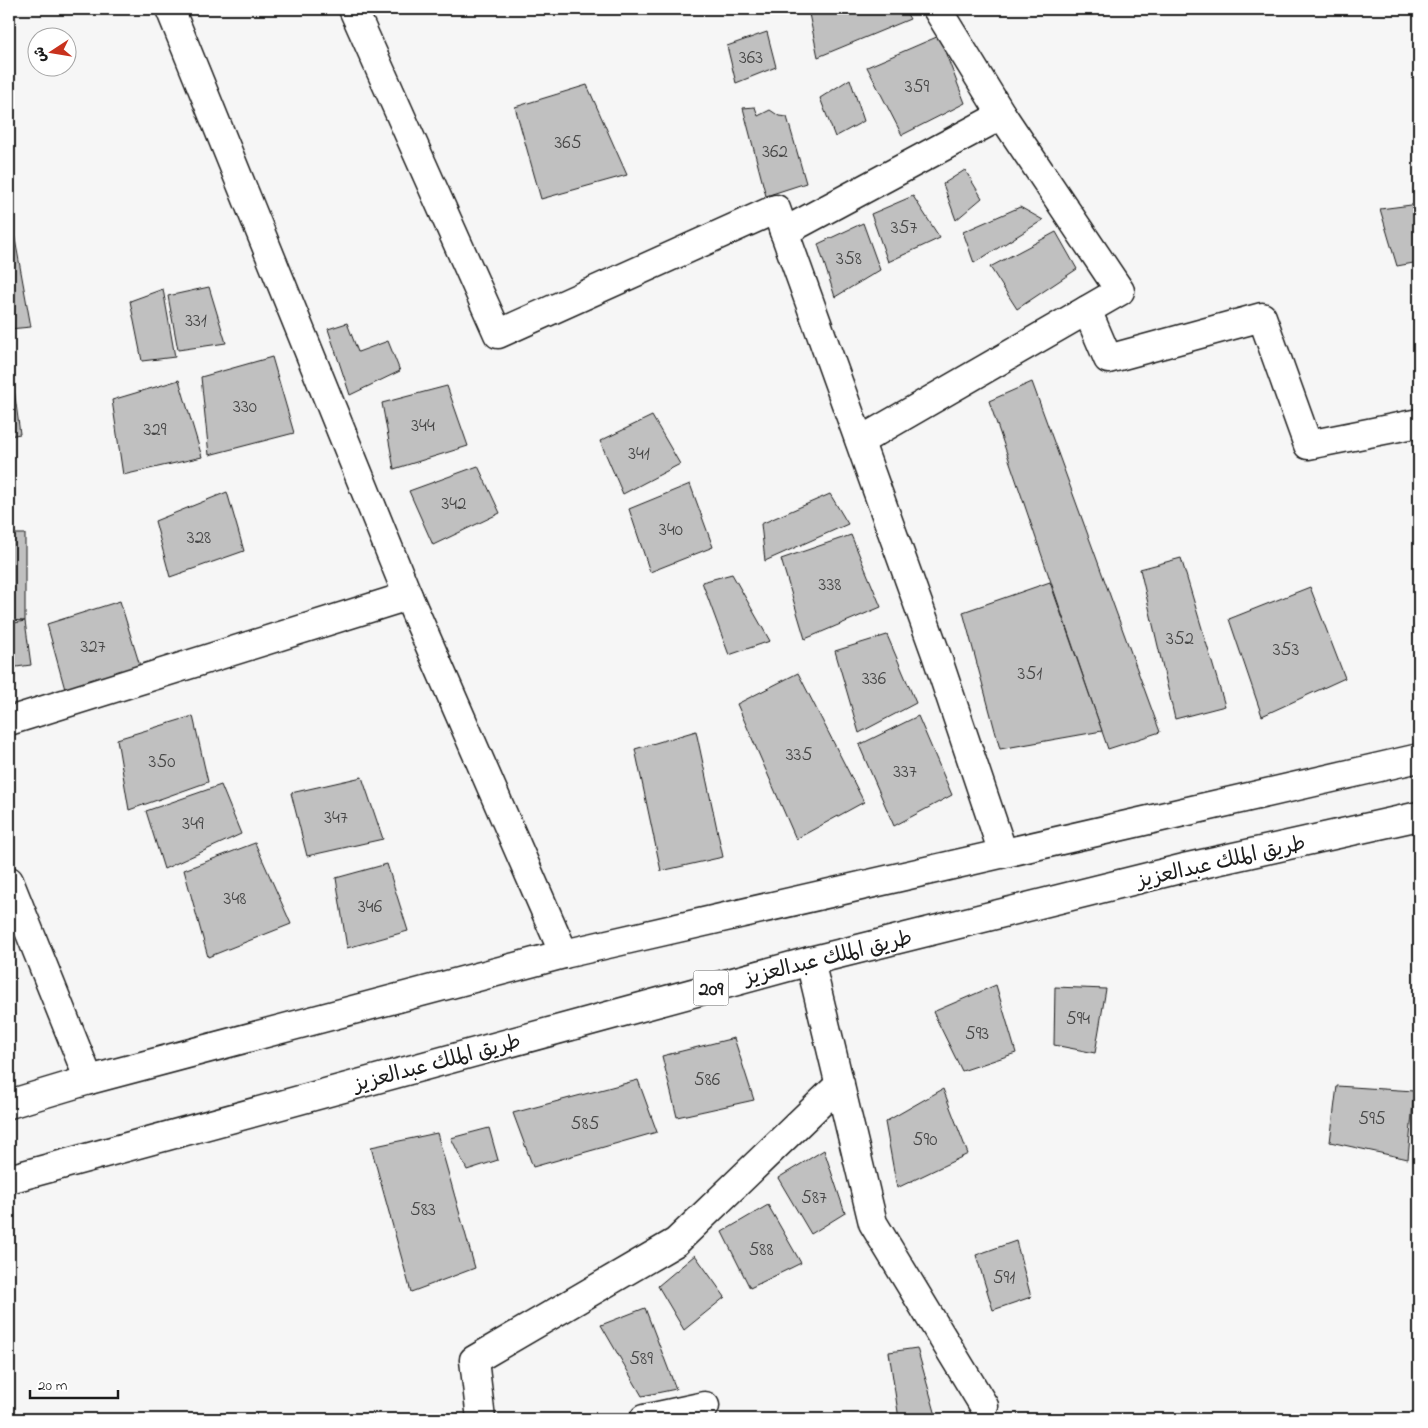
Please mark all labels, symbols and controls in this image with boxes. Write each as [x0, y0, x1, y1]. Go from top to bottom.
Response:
north arrow [28, 28, 78, 78]
text: ش [29, 45, 53, 64]
house number: 363 [739, 45, 763, 72]
house number: 359 [905, 74, 929, 101]
house number: 365 [554, 130, 582, 157]
house number: 362 [762, 139, 788, 166]
house number: 357 [891, 215, 917, 242]
house number: 358 [836, 246, 862, 273]
house number: 331 [185, 308, 207, 335]
house number: 330 [233, 394, 257, 421]
house number: 344 [411, 413, 435, 440]
house number: 329 [143, 417, 167, 444]
house number: 341 [628, 441, 650, 468]
house number: 342 [441, 491, 467, 518]
house number: 340 [659, 517, 683, 544]
house number: 328 [187, 525, 211, 552]
house number: 338 [819, 572, 841, 599]
house number: 352 [1166, 626, 1194, 653]
house number: 327 [80, 634, 106, 661]
house number: 353 [1273, 637, 1299, 664]
house number: 351 [1018, 661, 1042, 688]
house number: 336 [862, 666, 886, 693]
house number: 335 [786, 742, 812, 769]
house number: 350 [149, 749, 175, 776]
house number: 337 [893, 759, 917, 786]
house number: 347 [324, 805, 348, 832]
house number: 349 [182, 811, 204, 838]
street label: طريق الملك عبدالعزيز [1132, 829, 1309, 897]
house number: 348 [224, 886, 246, 913]
house number: 346 [358, 894, 382, 921]
street label: طريق الملك عبدالعزيز [739, 924, 916, 995]
road number: 209 [694, 970, 728, 1006]
house number: 594 [1066, 1006, 1090, 1033]
house number: 593 [965, 1021, 989, 1048]
street label: طريق الملك عبدالعزيز [349, 1027, 525, 1101]
house number: 586 [694, 1067, 720, 1094]
house number: 595 [1358, 1106, 1386, 1133]
house number: 585 [571, 1111, 600, 1138]
house number: 590 [913, 1127, 937, 1154]
house number: 587 [801, 1185, 827, 1212]
house number: 583 [410, 1197, 436, 1224]
house number: 588 [748, 1237, 774, 1264]
house number: 591 [993, 1265, 1015, 1292]
house number: 589 [629, 1346, 653, 1373]
scale bar [30, 1368, 118, 1400]
text: 20 m [38, 1375, 68, 1397]

